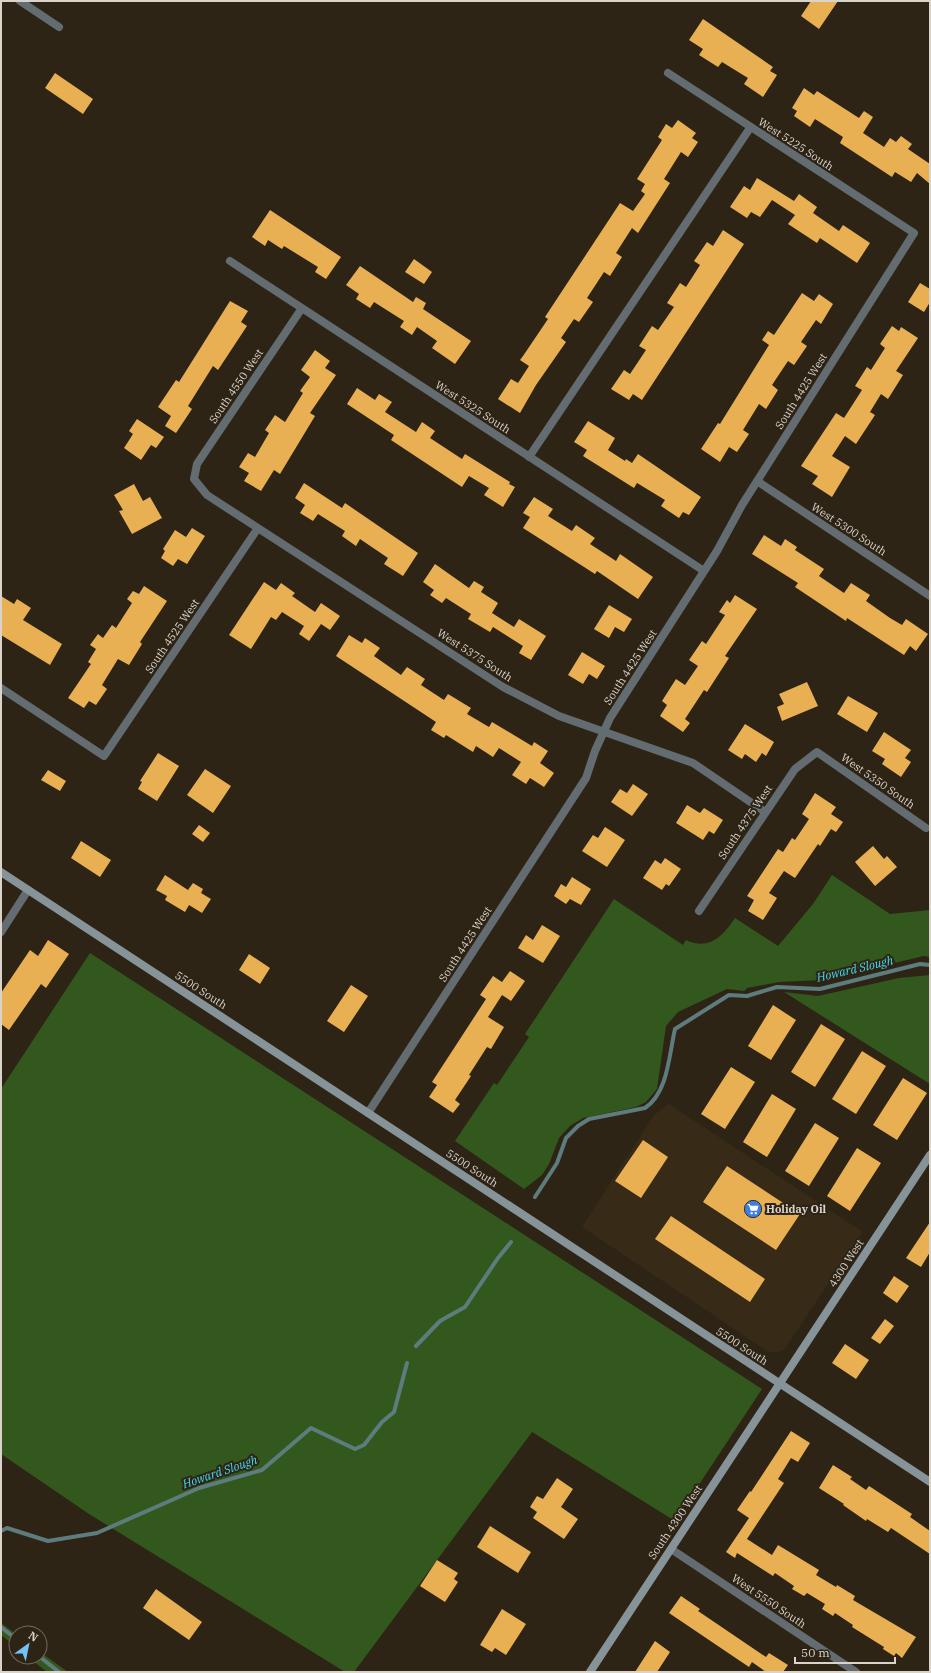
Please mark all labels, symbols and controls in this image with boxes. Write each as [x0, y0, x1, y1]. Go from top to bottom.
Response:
street label: West 5225 South [756, 114, 836, 174]
street label: South 4550 West [206, 346, 266, 426]
street label: South 4425 West [772, 350, 830, 432]
street label: West 5325 South [433, 377, 513, 437]
street label: West 5300 South [809, 499, 889, 559]
street label: South 4525 West [142, 596, 202, 676]
street label: West 5375 South [435, 625, 515, 685]
street label: South 4425 West [600, 627, 660, 707]
street label: West 5350 South [838, 750, 918, 812]
street label: South 4375 West [715, 782, 775, 862]
street label: South 4425 West [435, 904, 495, 984]
water label: Howard Slough [814, 952, 895, 985]
street label: 5500 South [172, 968, 230, 1012]
street label: 5500 South [443, 1146, 501, 1190]
supermarket icon: Holiday Oil [743, 1199, 763, 1219]
place label: Holiday Oil [766, 1202, 827, 1216]
street label: 4300 West [825, 1236, 867, 1290]
street label: 5500 South [713, 1324, 771, 1368]
water label: Howard Slough [179, 1452, 260, 1492]
street label: South 4300 West [645, 1482, 705, 1562]
street label: West 5550 South [729, 1571, 809, 1631]
north arrow [8, 1625, 48, 1665]
text: N [26, 1628, 41, 1645]
scale bar [795, 1639, 895, 1665]
text: 50 m [801, 1645, 830, 1660]

